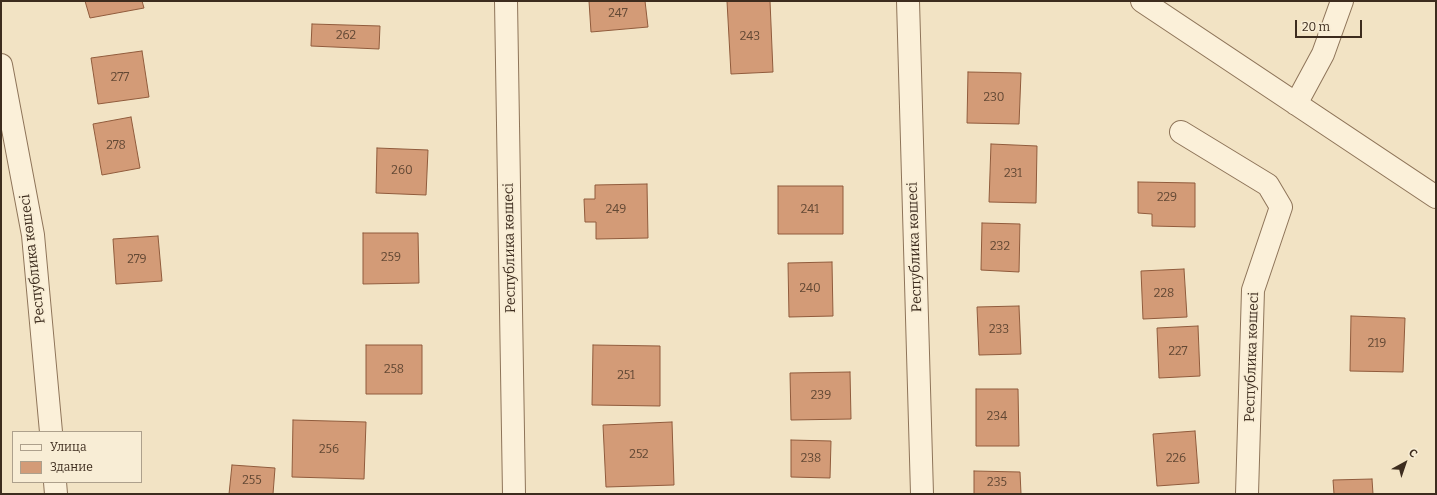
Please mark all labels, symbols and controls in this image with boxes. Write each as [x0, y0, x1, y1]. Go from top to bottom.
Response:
house number: 247 [608, 7, 628, 21]
scale bar [1297, 12, 1364, 38]
text: 20 m [1302, 20, 1330, 34]
house number: 262 [336, 29, 356, 43]
house number: 243 [740, 30, 760, 44]
house number: 277 [111, 71, 129, 85]
house number: 230 [983, 91, 1005, 105]
house number: 278 [106, 139, 126, 153]
house number: 260 [391, 164, 413, 178]
house number: 231 [1004, 167, 1022, 181]
street label: Республика көшесі [904, 182, 926, 312]
street label: Республика көшесі [500, 183, 520, 313]
house number: 229 [1157, 191, 1177, 205]
street label: Республика көшесі [17, 193, 49, 325]
house number: 249 [606, 203, 626, 217]
house number: 241 [801, 203, 819, 217]
house number: 232 [990, 240, 1010, 254]
house number: 259 [381, 251, 401, 265]
house number: 279 [127, 253, 147, 267]
house number: 240 [799, 282, 821, 296]
house number: 228 [1154, 287, 1174, 301]
street label: Республика көшесі [1241, 292, 1263, 422]
house number: 233 [989, 323, 1009, 337]
house number: 219 [1368, 337, 1386, 351]
house number: 227 [1169, 345, 1187, 359]
house number: 258 [384, 363, 404, 377]
house number: 251 [617, 369, 635, 383]
house number: 239 [811, 389, 831, 403]
house number: 234 [987, 410, 1007, 424]
legend [12, 431, 142, 483]
text: Улица [50, 440, 86, 454]
house number: 256 [319, 443, 339, 457]
north arrow [1385, 443, 1425, 483]
text: С [1406, 446, 1420, 461]
house number: 252 [629, 448, 649, 462]
house number: 238 [801, 452, 821, 466]
house number: 226 [1166, 452, 1186, 466]
text: Здание [50, 460, 93, 474]
house number: 255 [242, 474, 262, 488]
house number: 235 [987, 476, 1007, 490]

